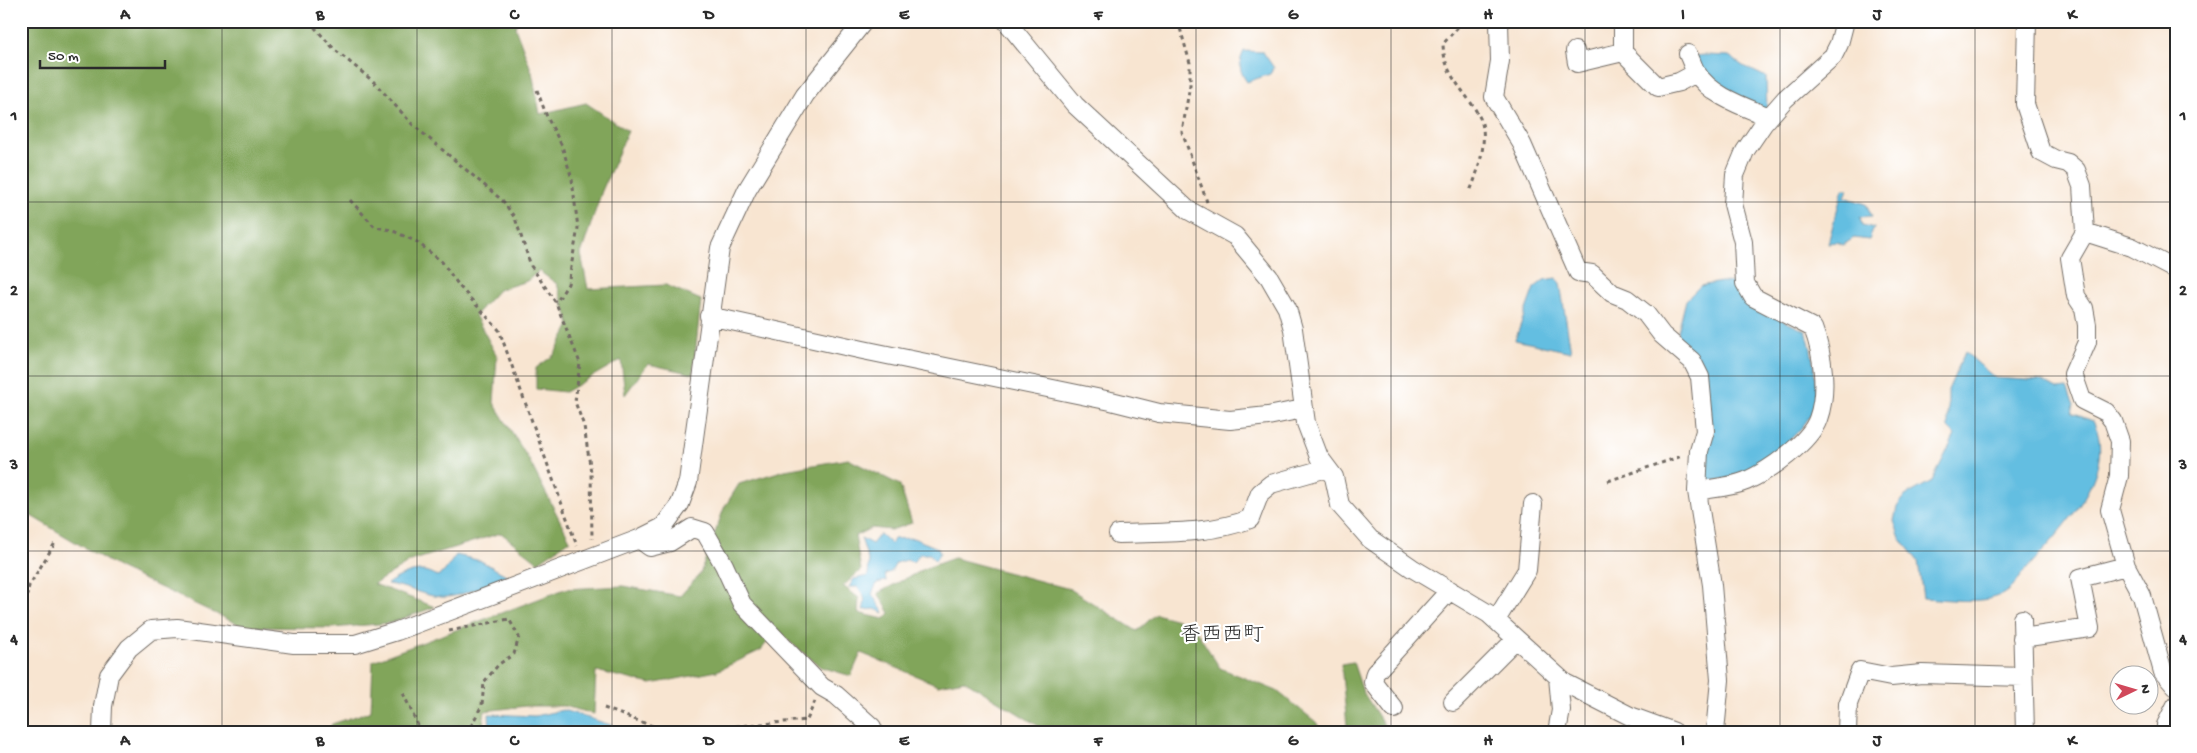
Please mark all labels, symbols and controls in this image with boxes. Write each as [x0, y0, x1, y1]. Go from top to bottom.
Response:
text: A [119, 7, 131, 26]
text: B [315, 7, 325, 26]
text: C [509, 7, 520, 26]
text: D [702, 7, 715, 26]
text: E [899, 7, 910, 26]
text: F [1093, 7, 1104, 26]
text: G [1288, 7, 1299, 26]
text: H [1483, 7, 1493, 26]
text: I [1681, 7, 1685, 26]
text: J [1872, 7, 1883, 26]
text: K [2067, 7, 2079, 26]
scale bar [40, 38, 165, 70]
text: 50 m [48, 48, 79, 66]
text: 1 [10, 108, 17, 127]
text: 1 [2179, 108, 2186, 127]
text: 2 [10, 283, 18, 302]
text: 2 [2179, 283, 2187, 302]
text: 3 [9, 457, 18, 476]
text: 3 [2178, 457, 2187, 476]
district label: 香西西町 [1180, 623, 1264, 649]
text: 4 [9, 632, 18, 651]
text: 4 [2178, 632, 2187, 651]
north arrow [2110, 666, 2160, 716]
text: N [2136, 684, 2153, 694]
text: A [119, 733, 131, 752]
text: B [315, 733, 325, 752]
text: C [509, 733, 520, 752]
text: D [702, 733, 715, 752]
text: E [899, 733, 910, 752]
text: F [1093, 733, 1104, 752]
text: G [1288, 733, 1299, 752]
text: H [1483, 733, 1493, 752]
text: I [1681, 733, 1685, 752]
text: J [1872, 733, 1883, 752]
text: K [2067, 733, 2079, 752]

